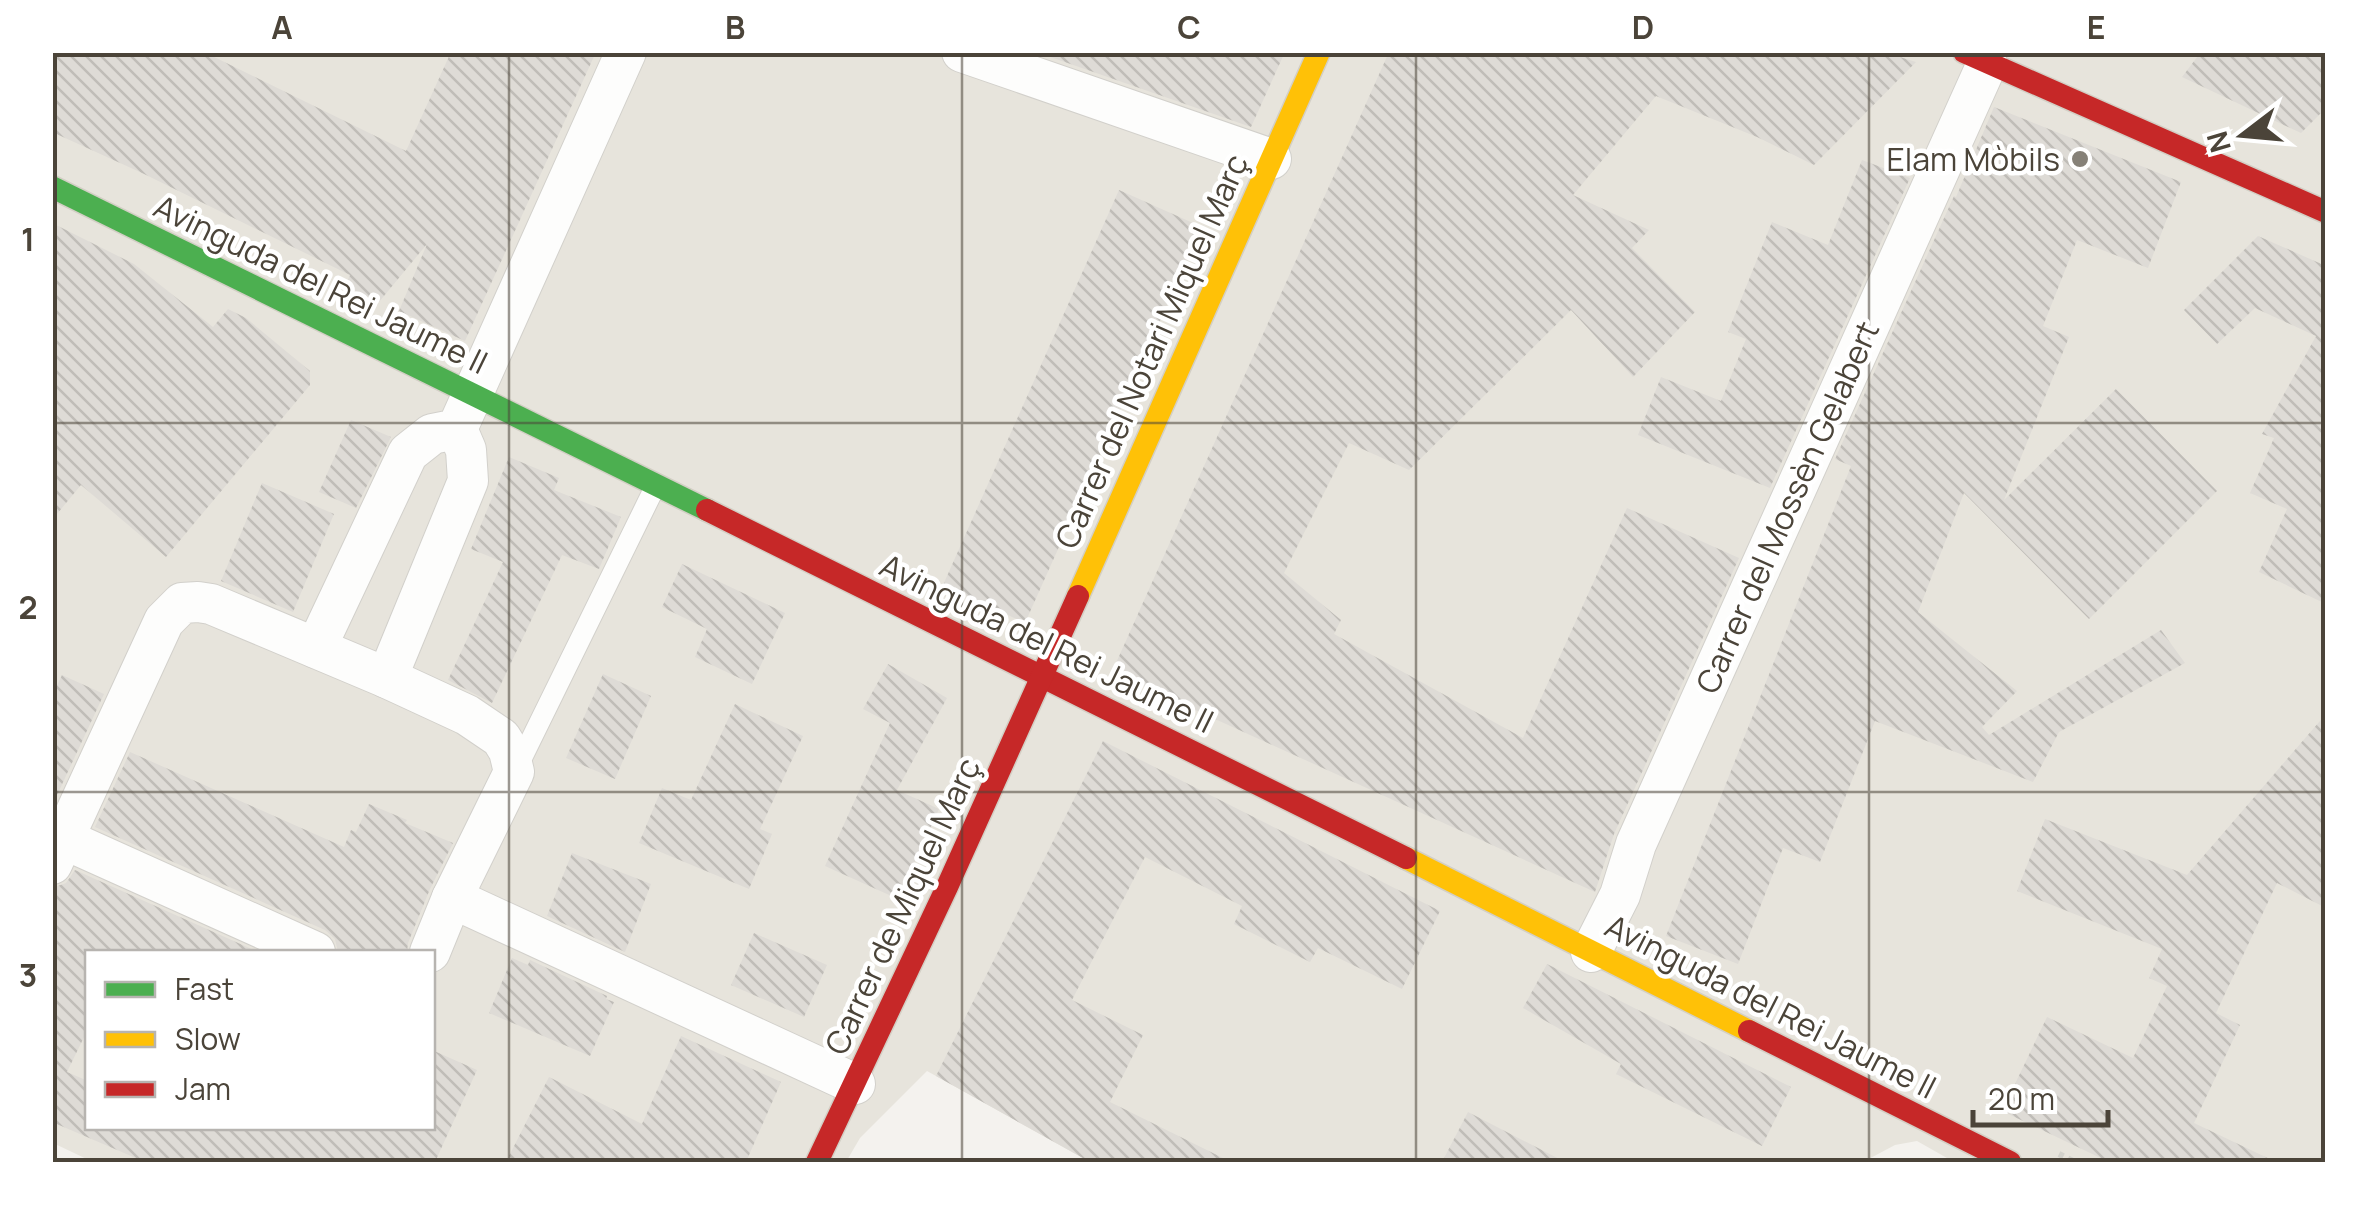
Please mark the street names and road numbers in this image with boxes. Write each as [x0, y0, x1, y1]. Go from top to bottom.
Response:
street label: Carrer del Notari Miquel Març [1044, 147, 1258, 555]
street label: Avinguda del Rei Jaume II [147, 184, 495, 384]
street label: Carrer del Mossèn Gelabert [1685, 314, 1889, 700]
street label: Avinguda del Rei Jaume II [873, 543, 1221, 743]
street label: Carrer de Miquel Març [814, 750, 990, 1062]
street label: Avinguda del Rei Jaume II [1598, 903, 1944, 1109]

